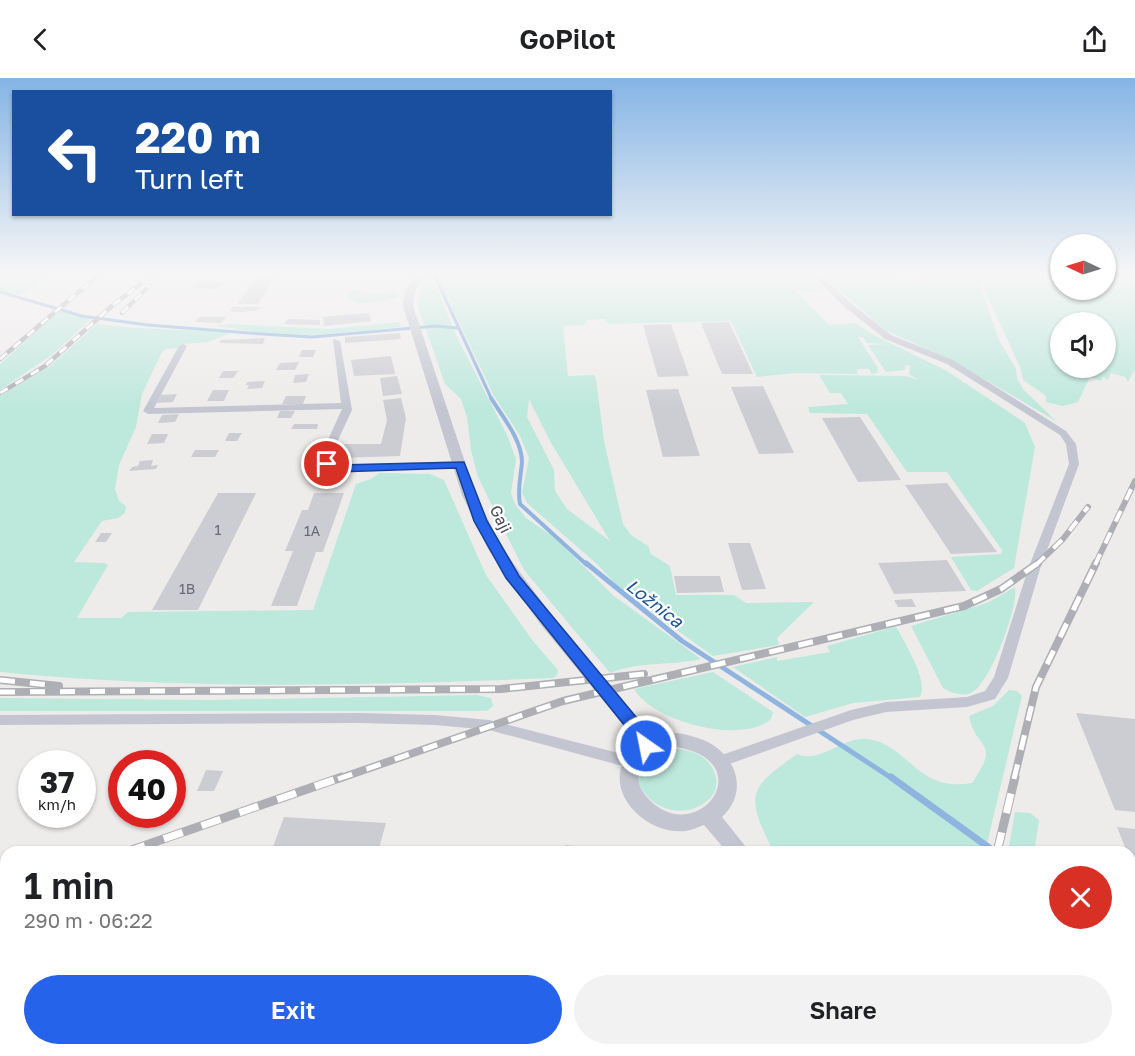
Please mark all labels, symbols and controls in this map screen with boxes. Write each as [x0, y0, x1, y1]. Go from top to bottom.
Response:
icon: back [24, 23, 57, 56]
text: GoPilot [519, 23, 616, 55]
icon: share [1078, 23, 1111, 56]
text: 220 m [135, 112, 261, 162]
icon: left [36, 114, 114, 192]
text: Turn left [135, 163, 244, 195]
north arrow [1050, 234, 1116, 300]
map controls [1050, 234, 1116, 378]
button: sound [1050, 312, 1116, 378]
pin [301, 438, 352, 489]
icon: arrive [310, 447, 343, 480]
street label: Gaji [486, 502, 516, 536]
house number: 1 [215, 521, 222, 538]
house number: 1A [304, 522, 321, 539]
water label: Ložnica [622, 574, 688, 632]
house number: 1B [179, 580, 195, 597]
position arrow [614, 714, 678, 778]
speed limit sign: 40 [108, 750, 186, 828]
text: 37 [40, 764, 74, 800]
text: km/h [38, 795, 76, 813]
text: 1 min [24, 864, 114, 907]
button: close [1049, 866, 1112, 929]
text: 290 m · 06:22 [24, 908, 153, 932]
button: Exit [24, 975, 562, 1044]
button: Share [574, 975, 1112, 1044]

